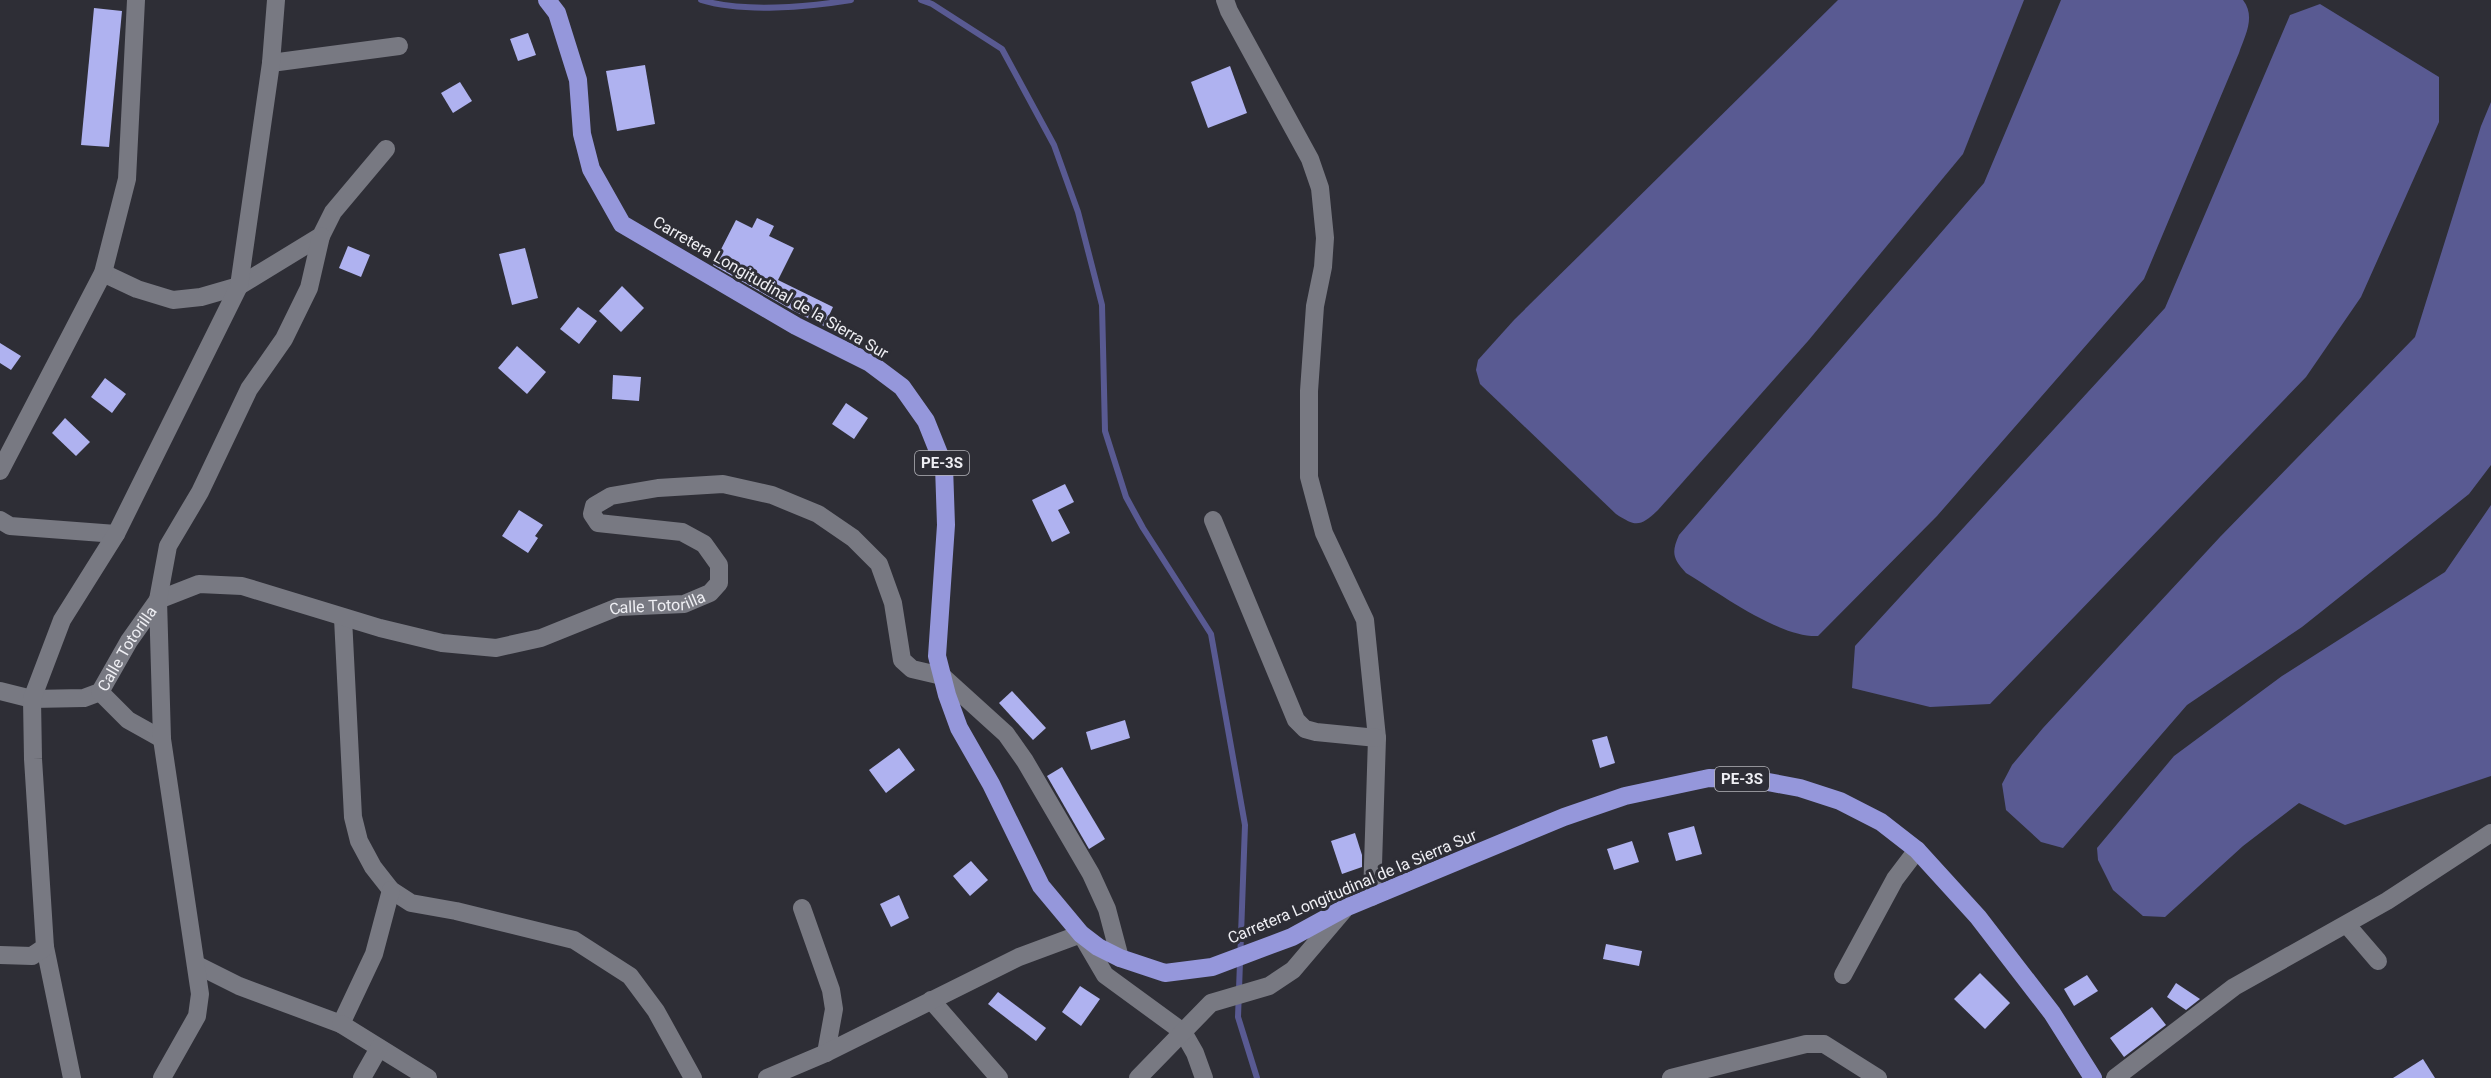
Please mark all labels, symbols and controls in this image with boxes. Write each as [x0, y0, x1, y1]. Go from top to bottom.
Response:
street label: Carretera Longitudinal de la Sierra Sur [650, 212, 892, 363]
road number: PE-3S [915, 451, 969, 475]
street label: Calle Totorilla [606, 587, 708, 620]
street label: Calle Totorilla [93, 603, 161, 695]
road number: PE-3S [1715, 767, 1769, 791]
street label: Carretera Longitudinal de la Sierra Sur [1225, 825, 1480, 948]

